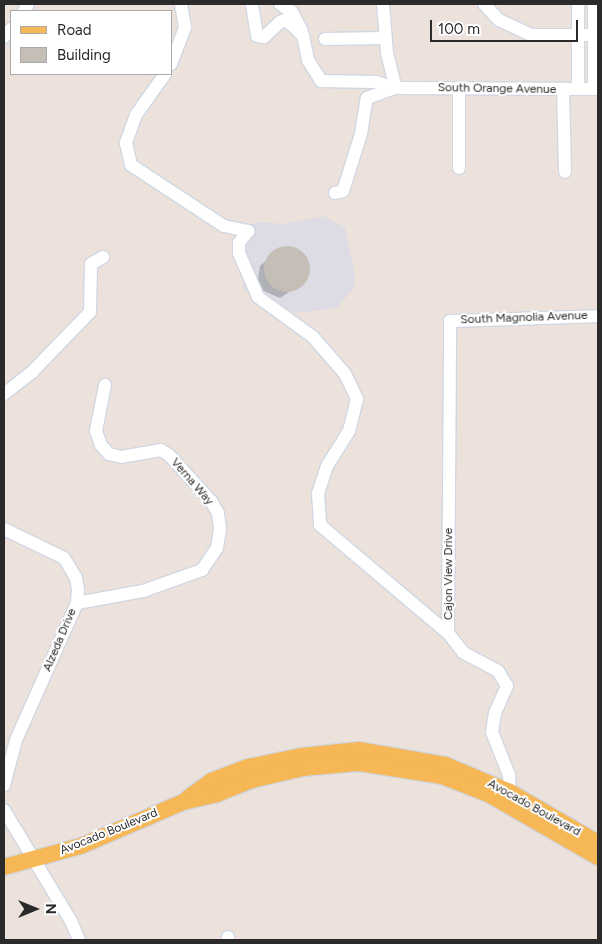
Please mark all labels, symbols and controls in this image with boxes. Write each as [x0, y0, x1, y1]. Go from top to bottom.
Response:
legend [10, 10, 172, 75]
scale bar [432, 10, 580, 42]
text: 100 m [438, 20, 480, 38]
text: Road [57, 21, 92, 39]
text: Building [57, 46, 111, 64]
street label: South Orange Avenue [438, 81, 556, 97]
street label: South Magnolia Avenue [460, 309, 588, 327]
street label: Verna Way [168, 456, 216, 508]
street label: Cajon View Drive [442, 528, 456, 620]
street label: Alzeda Drive [40, 606, 80, 674]
street label: Avocado Boulevard [485, 777, 583, 839]
street label: Avocado Boulevard [58, 806, 160, 858]
north arrow [10, 884, 60, 934]
text: N [42, 904, 59, 914]

